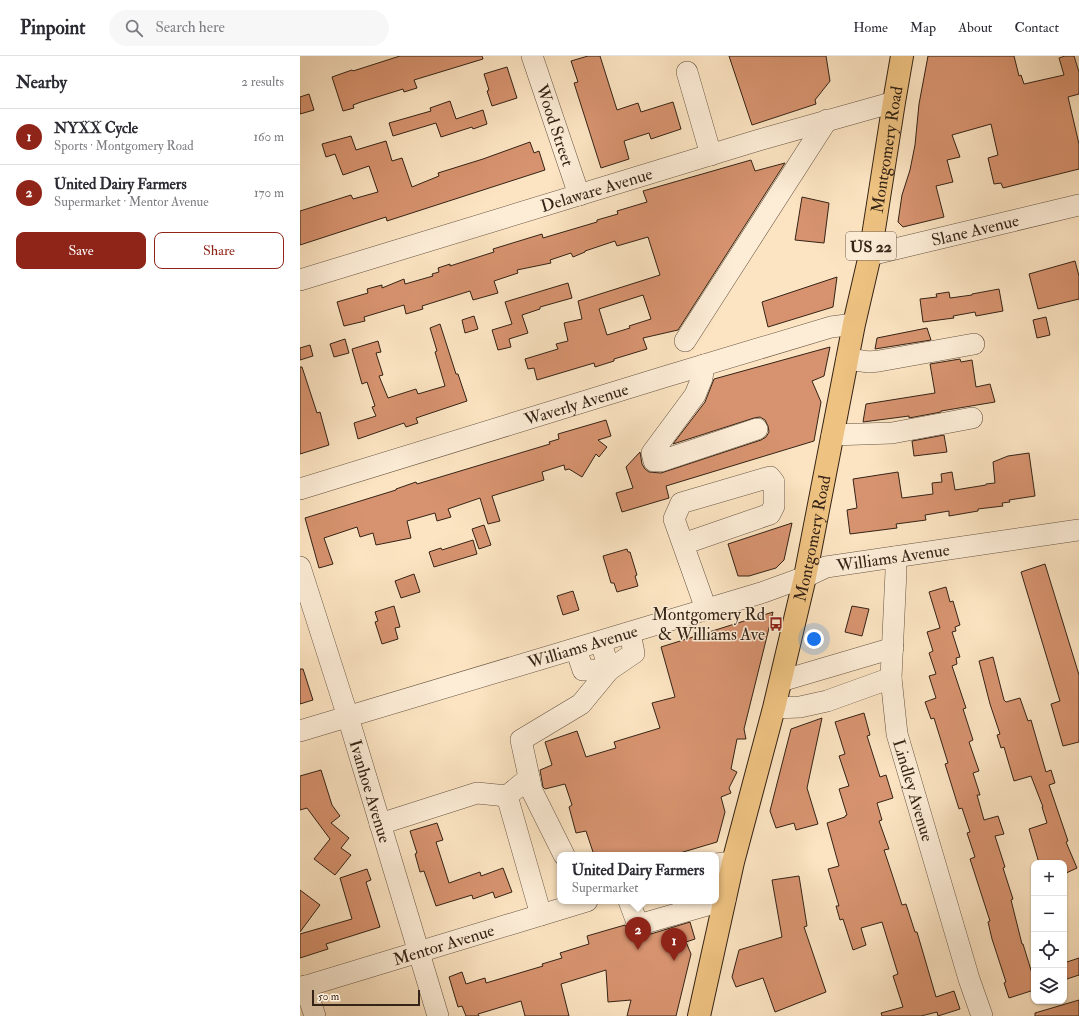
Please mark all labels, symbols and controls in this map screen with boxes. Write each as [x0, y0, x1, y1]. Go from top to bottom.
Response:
search box [109, 10, 389, 46]
text: Pinpoint [20, 16, 85, 40]
icon: search [123, 17, 145, 39]
text: Search here [155, 18, 225, 37]
text: Home [853, 19, 888, 36]
text: Map [910, 19, 936, 36]
text: About [958, 19, 992, 36]
text: Contact [1014, 19, 1059, 36]
text: Nearby [16, 72, 67, 93]
text: 2 results [241, 74, 284, 90]
street label: Wood Street [531, 81, 579, 169]
street label: Montgomery Road [867, 84, 908, 215]
text: NYXX Cycle [54, 119, 138, 138]
text: 1 [27, 129, 31, 145]
text: 160 m [253, 129, 284, 145]
text: Sports · Montgomery Road [54, 138, 194, 154]
street label: Delaware Avenue [538, 163, 655, 217]
text: United Dairy Farmers [54, 175, 187, 194]
text: 2 [26, 185, 32, 201]
text: 170 m [254, 185, 284, 201]
text: Supermarket · Mentor Avenue [54, 194, 209, 210]
street label: Slane Avenue [929, 210, 1021, 251]
button: Save [16, 232, 146, 269]
button: Share [154, 232, 284, 269]
road number: US 22 [846, 232, 896, 260]
street label: Waverly Avenue [521, 379, 631, 431]
street label: Montgomery Road [790, 473, 836, 604]
street label: Williams Avenue [834, 539, 951, 576]
place label: Montgomery Rd & Williams Ave [652, 604, 766, 645]
bus stop icon: Montgomery Rd & Williams Ave [768, 616, 784, 632]
street label: Williams Avenue [524, 620, 640, 674]
your location [804, 629, 824, 649]
street label: Ivanhoe Avenue [344, 737, 395, 845]
street label: Lindley Avenue [888, 737, 938, 844]
popup [557, 852, 719, 904]
map controls [1031, 860, 1067, 1004]
button: + [1031, 860, 1067, 896]
text: United Dairy Farmers [572, 861, 704, 880]
text: Supermarket [572, 880, 638, 896]
button: − [1031, 896, 1067, 932]
pin: 2 [625, 917, 651, 950]
street label: Mentor Avenue [391, 920, 497, 970]
pin: 1 [661, 928, 687, 961]
button: locate [1031, 932, 1067, 968]
button: layers [1031, 968, 1067, 1004]
scale bar [312, 988, 420, 1007]
text: 50 m [318, 990, 339, 1003]

